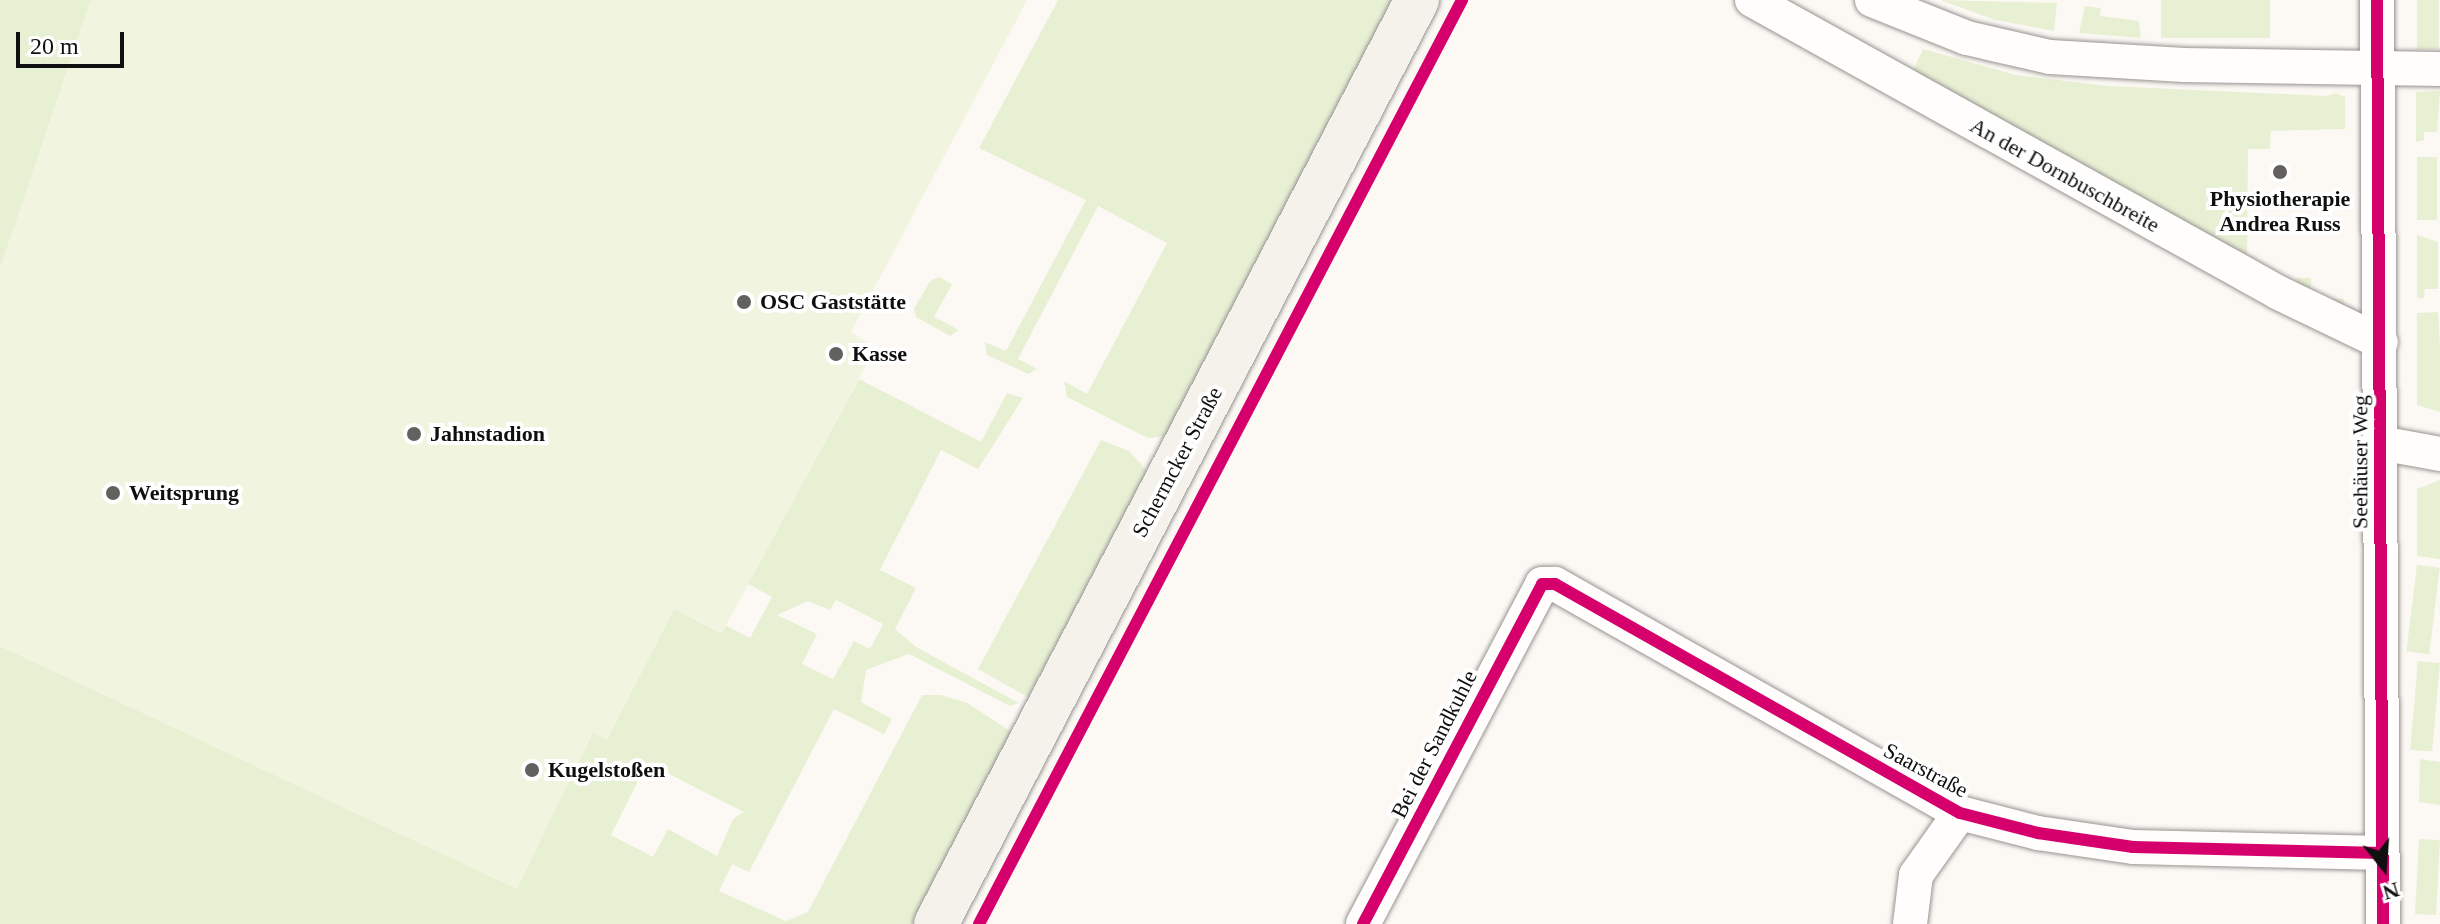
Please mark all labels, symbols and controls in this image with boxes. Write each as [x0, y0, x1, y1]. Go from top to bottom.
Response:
scale bar [20, 16, 128, 66]
text: 20 m [30, 33, 79, 59]
street label: An der Dornbuschbreite [1966, 112, 2164, 238]
marker: Physiotherapie Andrea Russ [2271, 163, 2289, 181]
place label: Physiotherapie Andrea Russ [2210, 185, 2350, 236]
place label: OSC Gaststätte [760, 289, 906, 315]
marker: OSC Gaststätte [735, 293, 753, 311]
place label: Kasse [852, 341, 907, 367]
marker: Kasse [827, 345, 845, 363]
street label: Schermcker Straße [1126, 382, 1228, 542]
street label: Seehäuser Weg [2347, 395, 2373, 529]
place label: Jahnstadion [430, 421, 545, 447]
marker: Jahnstadion [405, 425, 423, 443]
place label: Weitsprung [129, 480, 239, 506]
marker: Weitsprung [104, 484, 122, 502]
street label: Bei der Sandkuhle [1385, 666, 1483, 822]
street label: Saarstraße [1879, 737, 1973, 803]
place label: Kugelstoßen [548, 757, 665, 783]
marker: Kugelstoßen [523, 761, 541, 779]
north arrow [2344, 828, 2424, 908]
text: N [2380, 877, 2402, 906]

